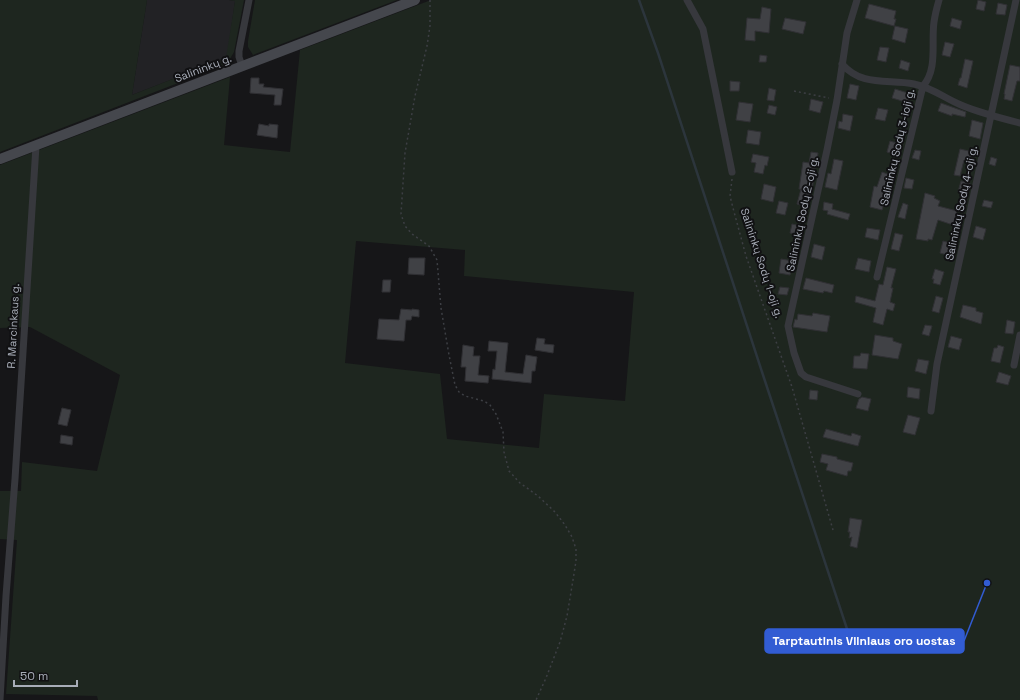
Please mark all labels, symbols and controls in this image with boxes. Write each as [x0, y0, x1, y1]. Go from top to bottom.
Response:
street label: Salininkų g. [172, 51, 234, 85]
street label: Salininkų Sodų 3-ioji g. [877, 87, 917, 207]
street label: Salininkų Sodų 4-oji g. [942, 144, 980, 262]
street label: Salininkų Sodų 2-oji g. [783, 155, 821, 273]
street label: Salininkų Sodų 1-oji g. [738, 206, 786, 320]
street label: R. Marcinkaus g. [4, 283, 22, 369]
callout: Tarptautinis Vilniaus oro uostas [765, 629, 964, 653]
text: Tarptautinis Vilniaus oro uostas [773, 633, 955, 649]
scale bar [14, 662, 77, 688]
text: 50 m [20, 668, 48, 684]

